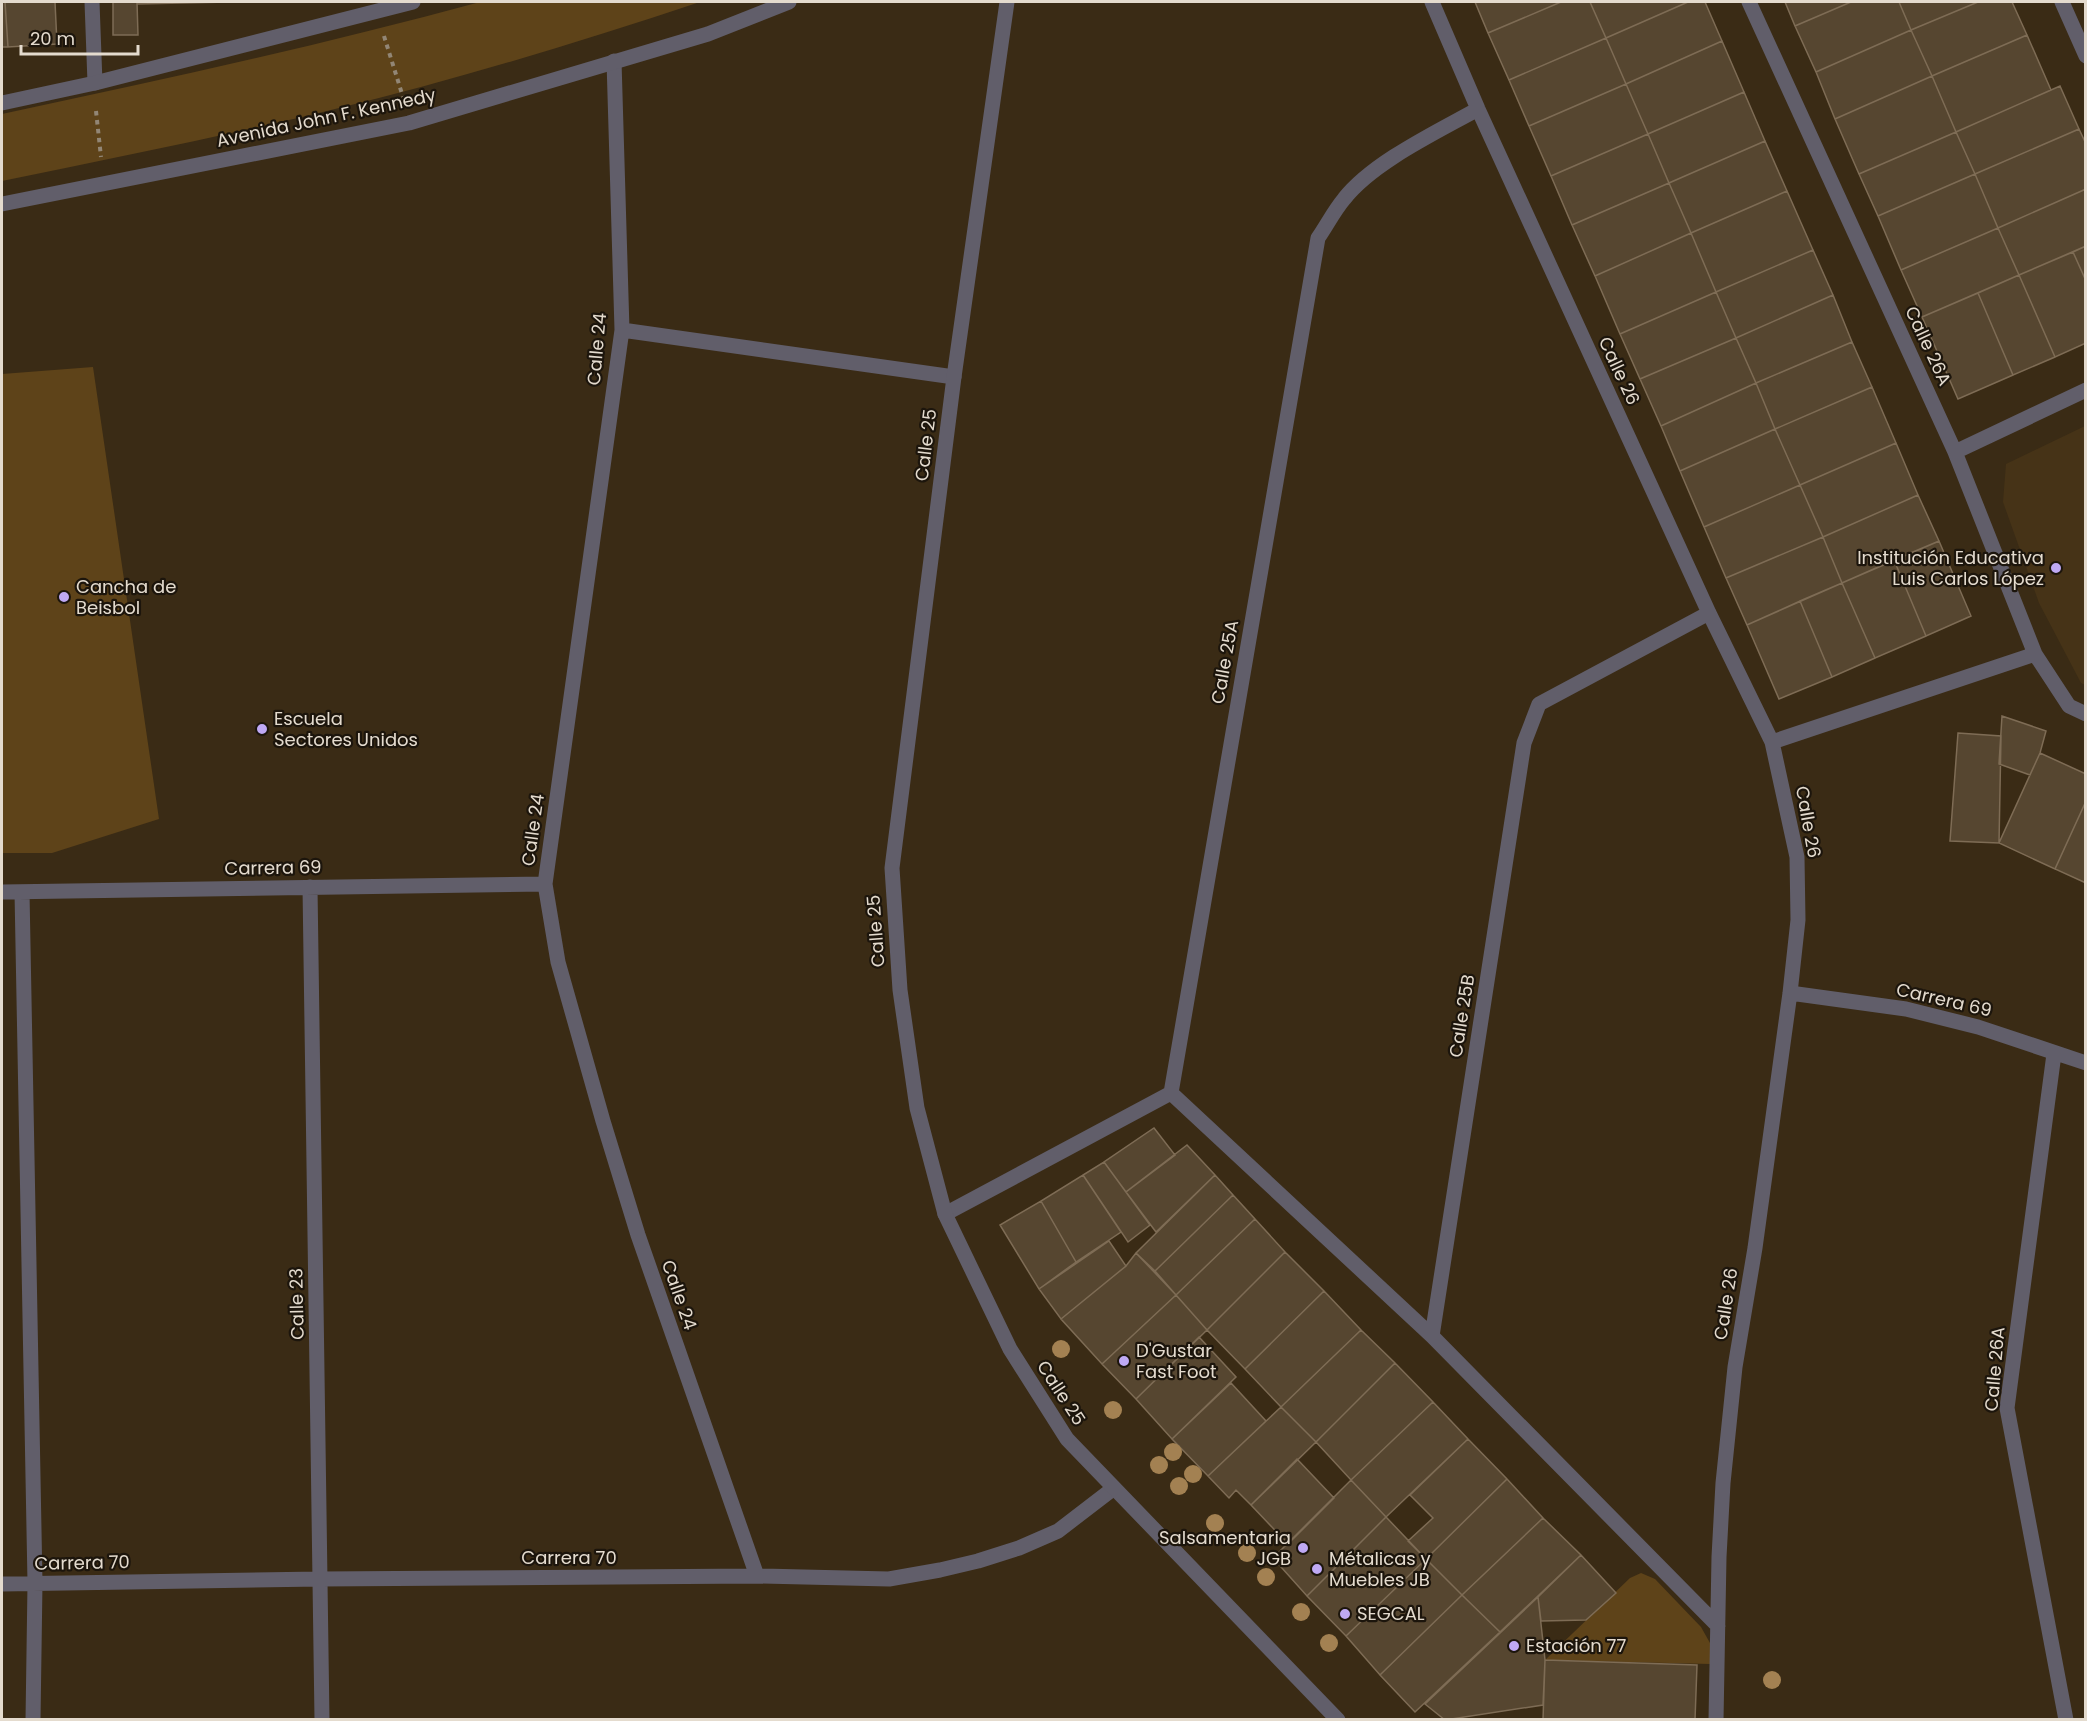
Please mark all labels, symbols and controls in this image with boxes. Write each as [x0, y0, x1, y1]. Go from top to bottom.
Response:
scale bar [21, 18, 138, 56]
text: 20 m [30, 26, 75, 51]
street label: Avenida John F. Kennedy [214, 82, 438, 153]
street label: Calle 26A [1899, 302, 1958, 390]
street label: Calle 24 [581, 312, 612, 386]
street label: Calle 26 [1593, 333, 1646, 409]
street label: Calle 25 [909, 407, 942, 482]
place label: Institución Educativa Luis Carlos López [1857, 545, 2044, 591]
marker: Institución Educativa Luis Carlos López [2049, 561, 2063, 575]
place label: Cancha de Beisbol [76, 574, 176, 620]
marker: Cancha de Beisbol [57, 590, 71, 604]
street label: Calle 25A [1205, 618, 1244, 706]
place label: Escuela Sectores Unidos [274, 706, 418, 752]
marker: Escuela Sectores Unidos [255, 722, 269, 736]
street label: Calle 26 [1790, 784, 1827, 860]
street label: Calle 24 [515, 792, 550, 868]
street label: Carrera 69 [224, 854, 322, 881]
street label: Calle 25 [861, 894, 891, 968]
street label: Calle 25B [1443, 973, 1480, 1059]
street label: Carrera 69 [1894, 976, 1994, 1023]
street label: Calle 24 [656, 1256, 703, 1333]
street label: Calle 26 [1707, 1266, 1744, 1342]
street label: Calle 23 [283, 1268, 310, 1340]
street label: Calle 26A [1978, 1326, 2011, 1412]
place label: D'Gustar Fast Foot [1136, 1338, 1217, 1384]
marker: D'Gustar Fast Foot [1117, 1354, 1131, 1368]
street label: Calle 25 [1031, 1355, 1092, 1430]
place label: Salsamentaria JGB [1159, 1525, 1291, 1571]
marker: Salsamentaria JGB [1296, 1541, 1310, 1555]
street label: Carrera 70 [521, 1545, 617, 1570]
place label: Métalicas y Muebles JB [1329, 1546, 1431, 1592]
street label: Carrera 70 [34, 1549, 130, 1576]
marker: Métalicas y Muebles JB [1310, 1562, 1324, 1576]
place label: SEGCAL [1357, 1601, 1425, 1626]
marker: SEGCAL [1338, 1607, 1352, 1621]
place label: Estación 77 [1526, 1633, 1626, 1658]
marker: Estación 77 [1507, 1639, 1521, 1653]

